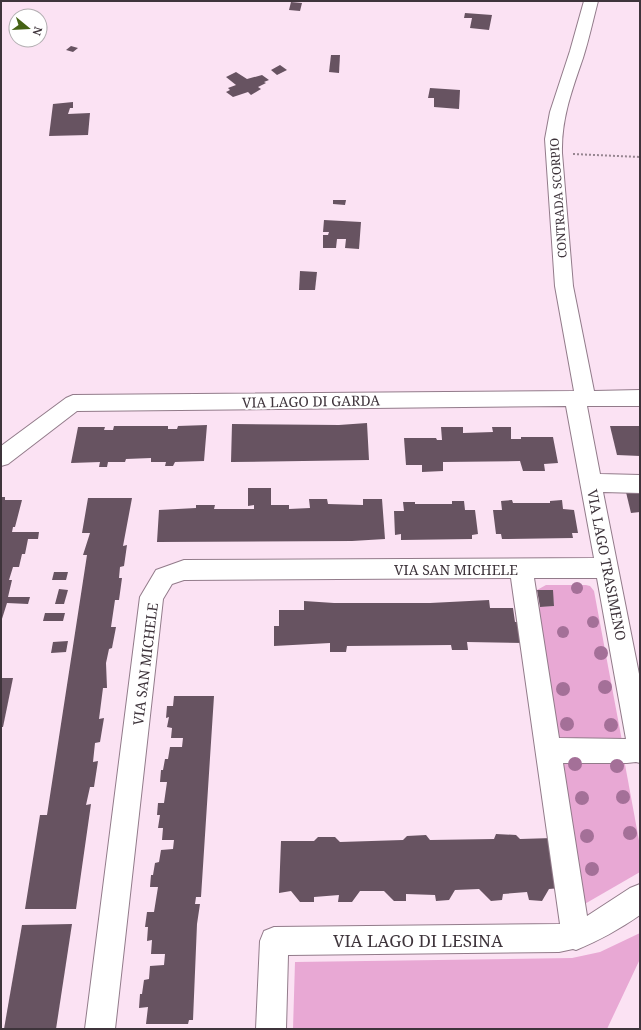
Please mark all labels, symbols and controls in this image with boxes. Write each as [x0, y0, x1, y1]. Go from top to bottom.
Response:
north arrow [8, 8, 48, 48]
text: N [29, 25, 46, 38]
street label: CONTRADA SCORPIO [545, 137, 571, 259]
street label: VIA LAGO DI GARDA [242, 390, 380, 412]
street label: VIA LAGO TRASIMENO [583, 488, 631, 642]
street label: VIA SAN MICHELE [394, 560, 518, 579]
street label: VIA SAN MICHELE [128, 601, 162, 727]
street label: VIA LAGO DI LESINA [333, 929, 503, 952]

